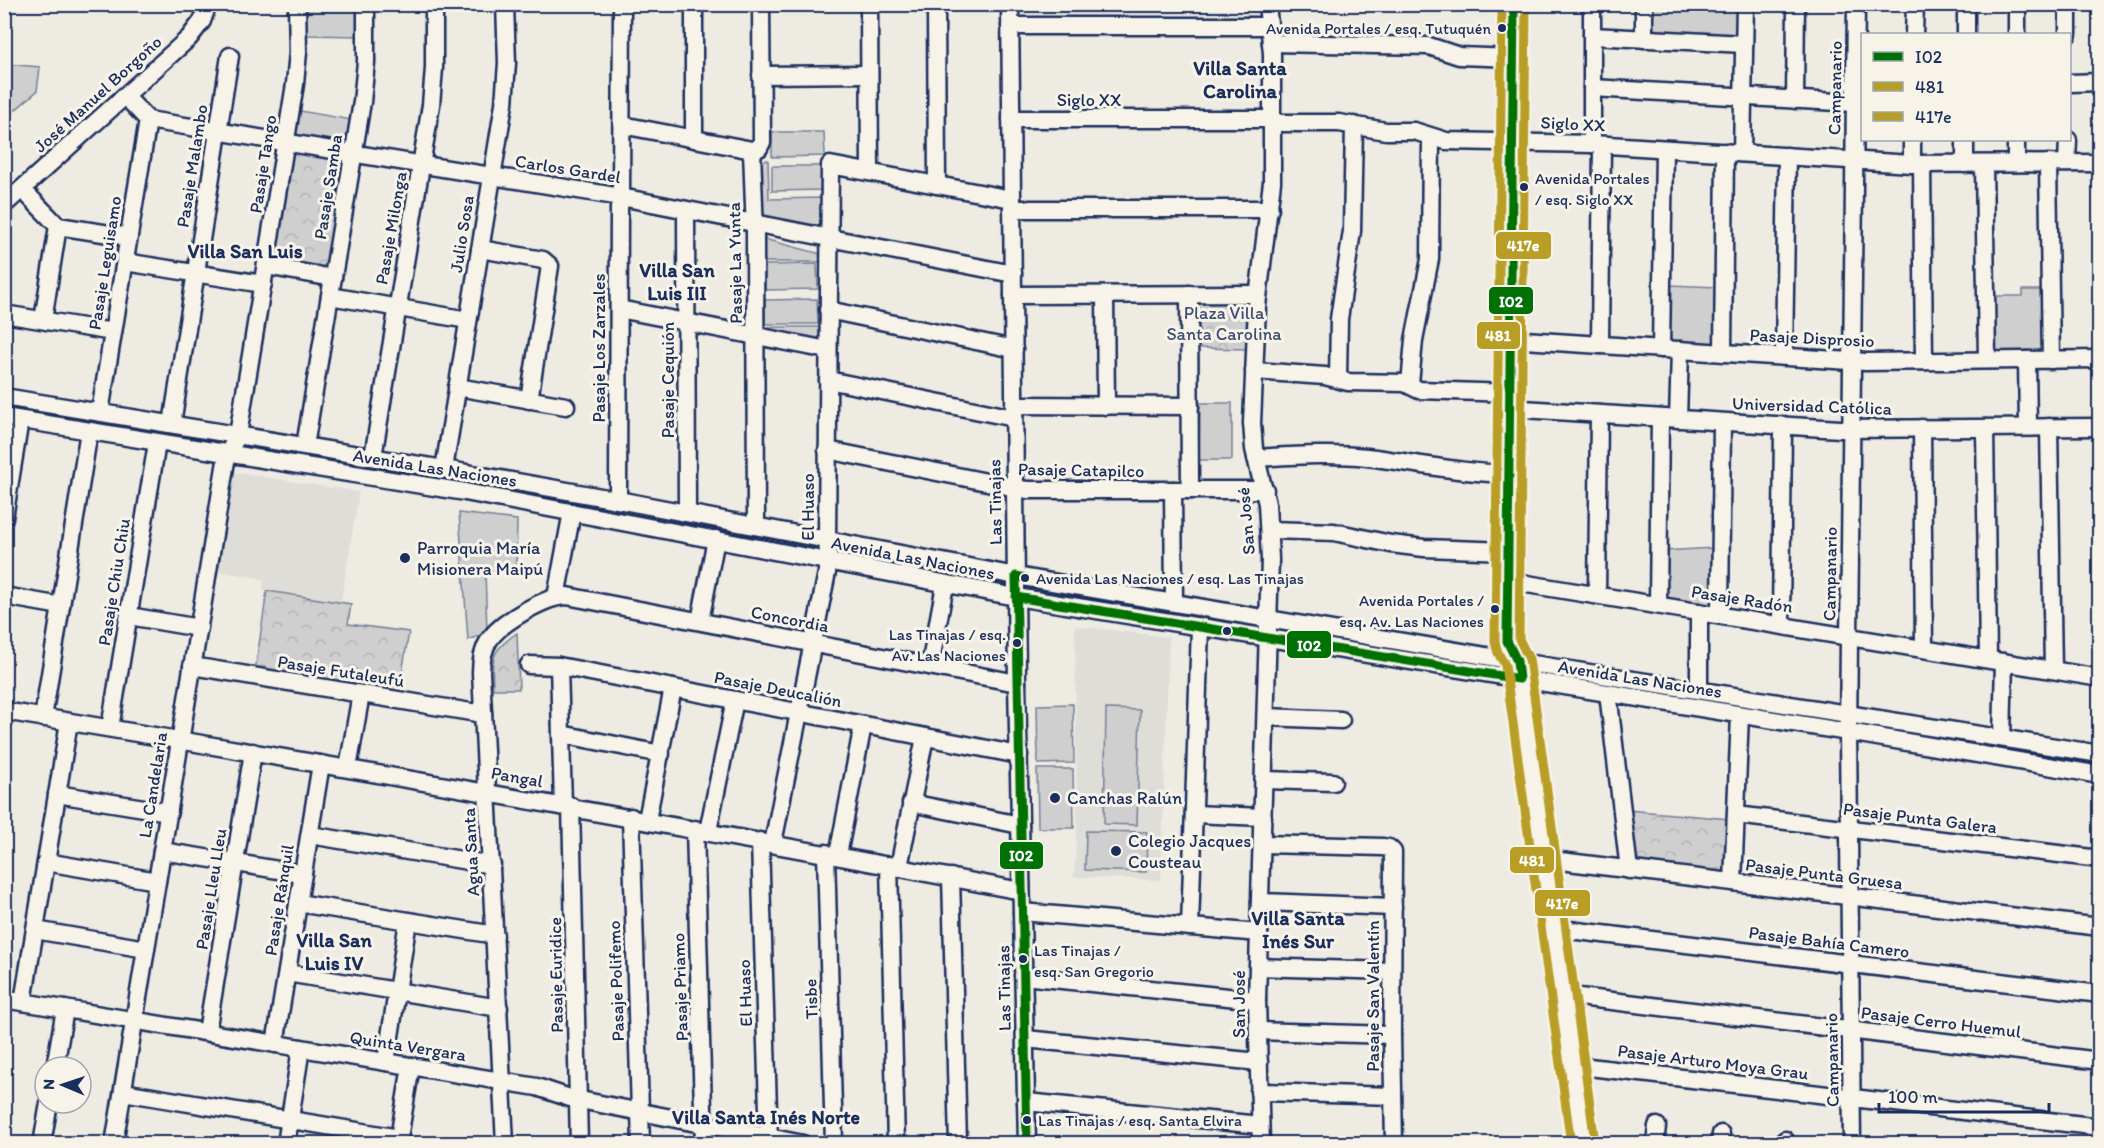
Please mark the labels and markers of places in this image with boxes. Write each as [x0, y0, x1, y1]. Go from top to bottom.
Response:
place label: Avenida Portales / esq. Tutuquén [1266, 19, 1491, 38]
marker: Avenida Portales / esq. Tutuquén [1496, 22, 1508, 34]
place label: Avenida Portales / esq. Siglo XX [1535, 169, 1650, 209]
marker: Avenida Portales / esq. Siglo XX [1518, 181, 1530, 193]
place label: Parroquia María Misionera Maipú [417, 537, 543, 580]
marker: Parroquia María Misionera Maipú [398, 551, 412, 565]
place label: Avenida Las Naciones / esq. Las Tinajas [1036, 569, 1304, 588]
marker: Avenida Las Naciones / esq. Las Tinajas [1019, 572, 1031, 584]
place label: Avenida Portales / esq. Av. Las Naciones [1339, 591, 1484, 631]
marker: Avenida Portales / esq. Av. Las Naciones [1489, 603, 1501, 615]
place label: Las Tinajas / esq. Av. Las Naciones [889, 625, 1006, 665]
unlabelled marker [1221, 625, 1233, 637]
marker: Las Tinajas / esq. Av. Las Naciones [1011, 637, 1023, 649]
place label: Canchas Ralún [1067, 787, 1182, 809]
marker: Canchas Ralún [1048, 791, 1062, 805]
place label: Colegio Jacques Cousteau [1128, 830, 1251, 873]
marker: Colegio Jacques Cousteau [1109, 844, 1123, 858]
place label: Las Tinajas / esq. San Gregorio [1034, 941, 1154, 981]
marker: Las Tinajas / esq. San Gregorio [1017, 953, 1029, 965]
place label: Las Tinajas / esq. Santa Elvira [1038, 1111, 1242, 1130]
marker: Las Tinajas / esq. Santa Elvira [1021, 1114, 1033, 1126]

